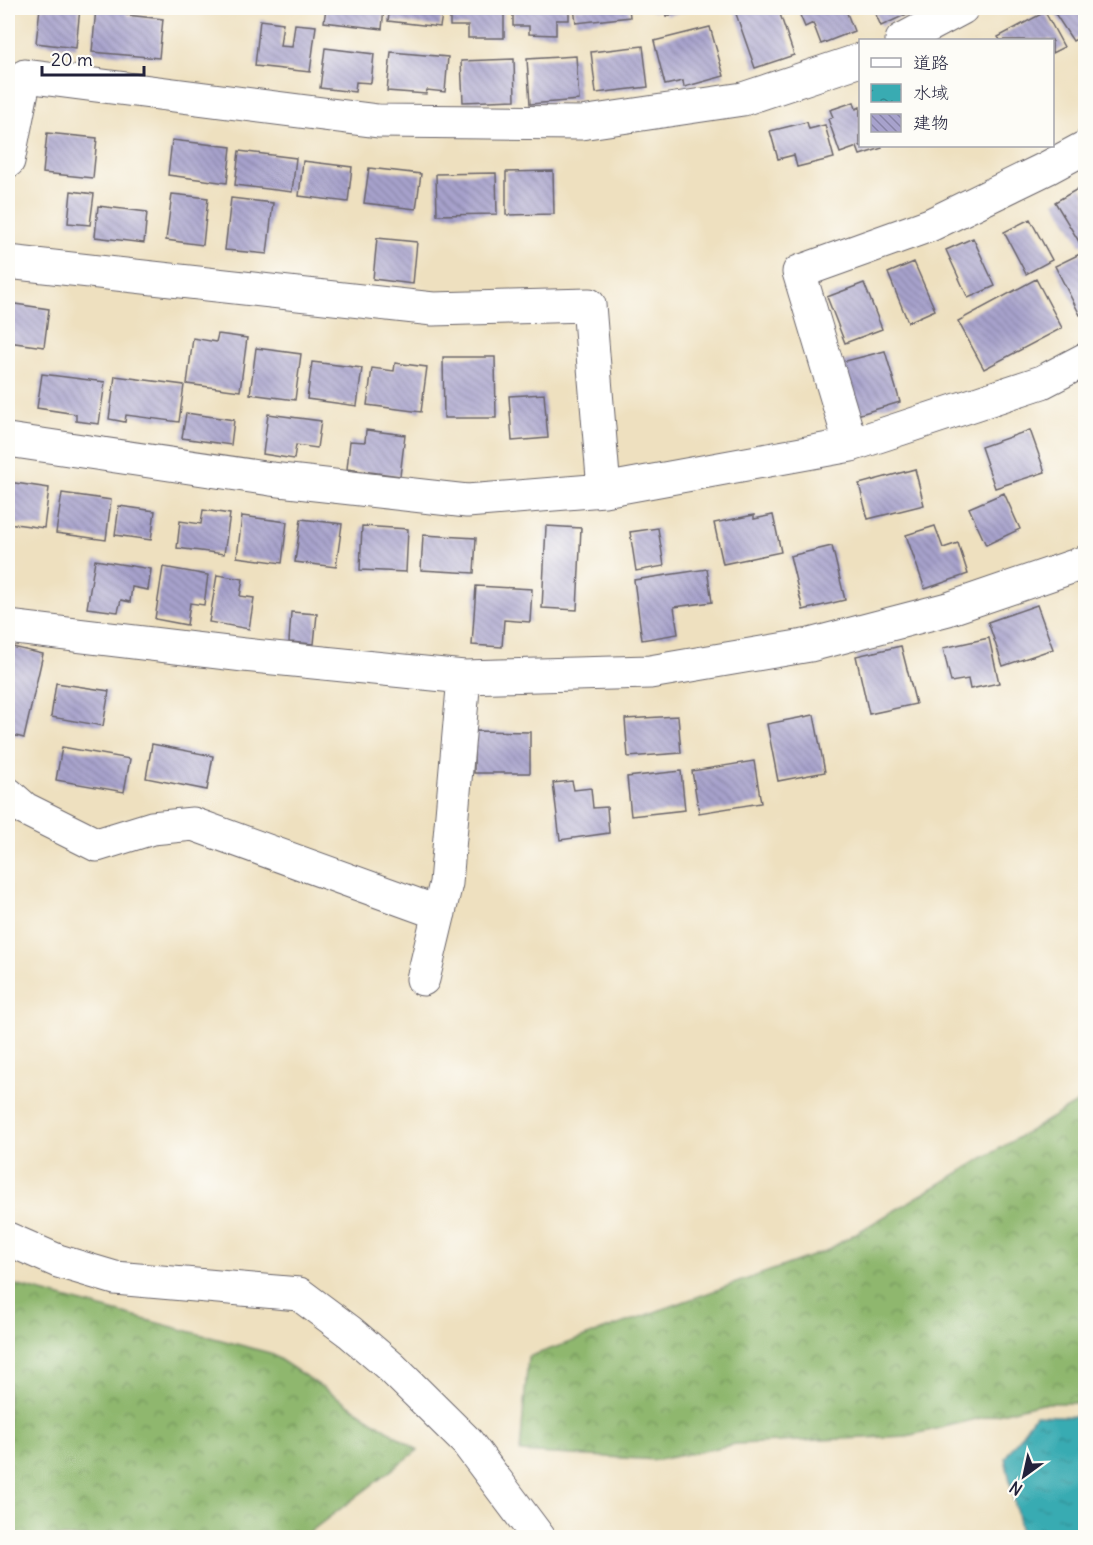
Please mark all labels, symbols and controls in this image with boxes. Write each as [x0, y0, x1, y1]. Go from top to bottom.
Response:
scale bar [42, 39, 144, 77]
legend [859, 39, 1054, 147]
text: 20 m [51, 48, 93, 71]
text: 道路 [913, 51, 949, 74]
text: 水域 [913, 81, 949, 104]
text: 建物 [913, 111, 949, 134]
north arrow [994, 1446, 1054, 1506]
text: N [1006, 1477, 1026, 1500]

